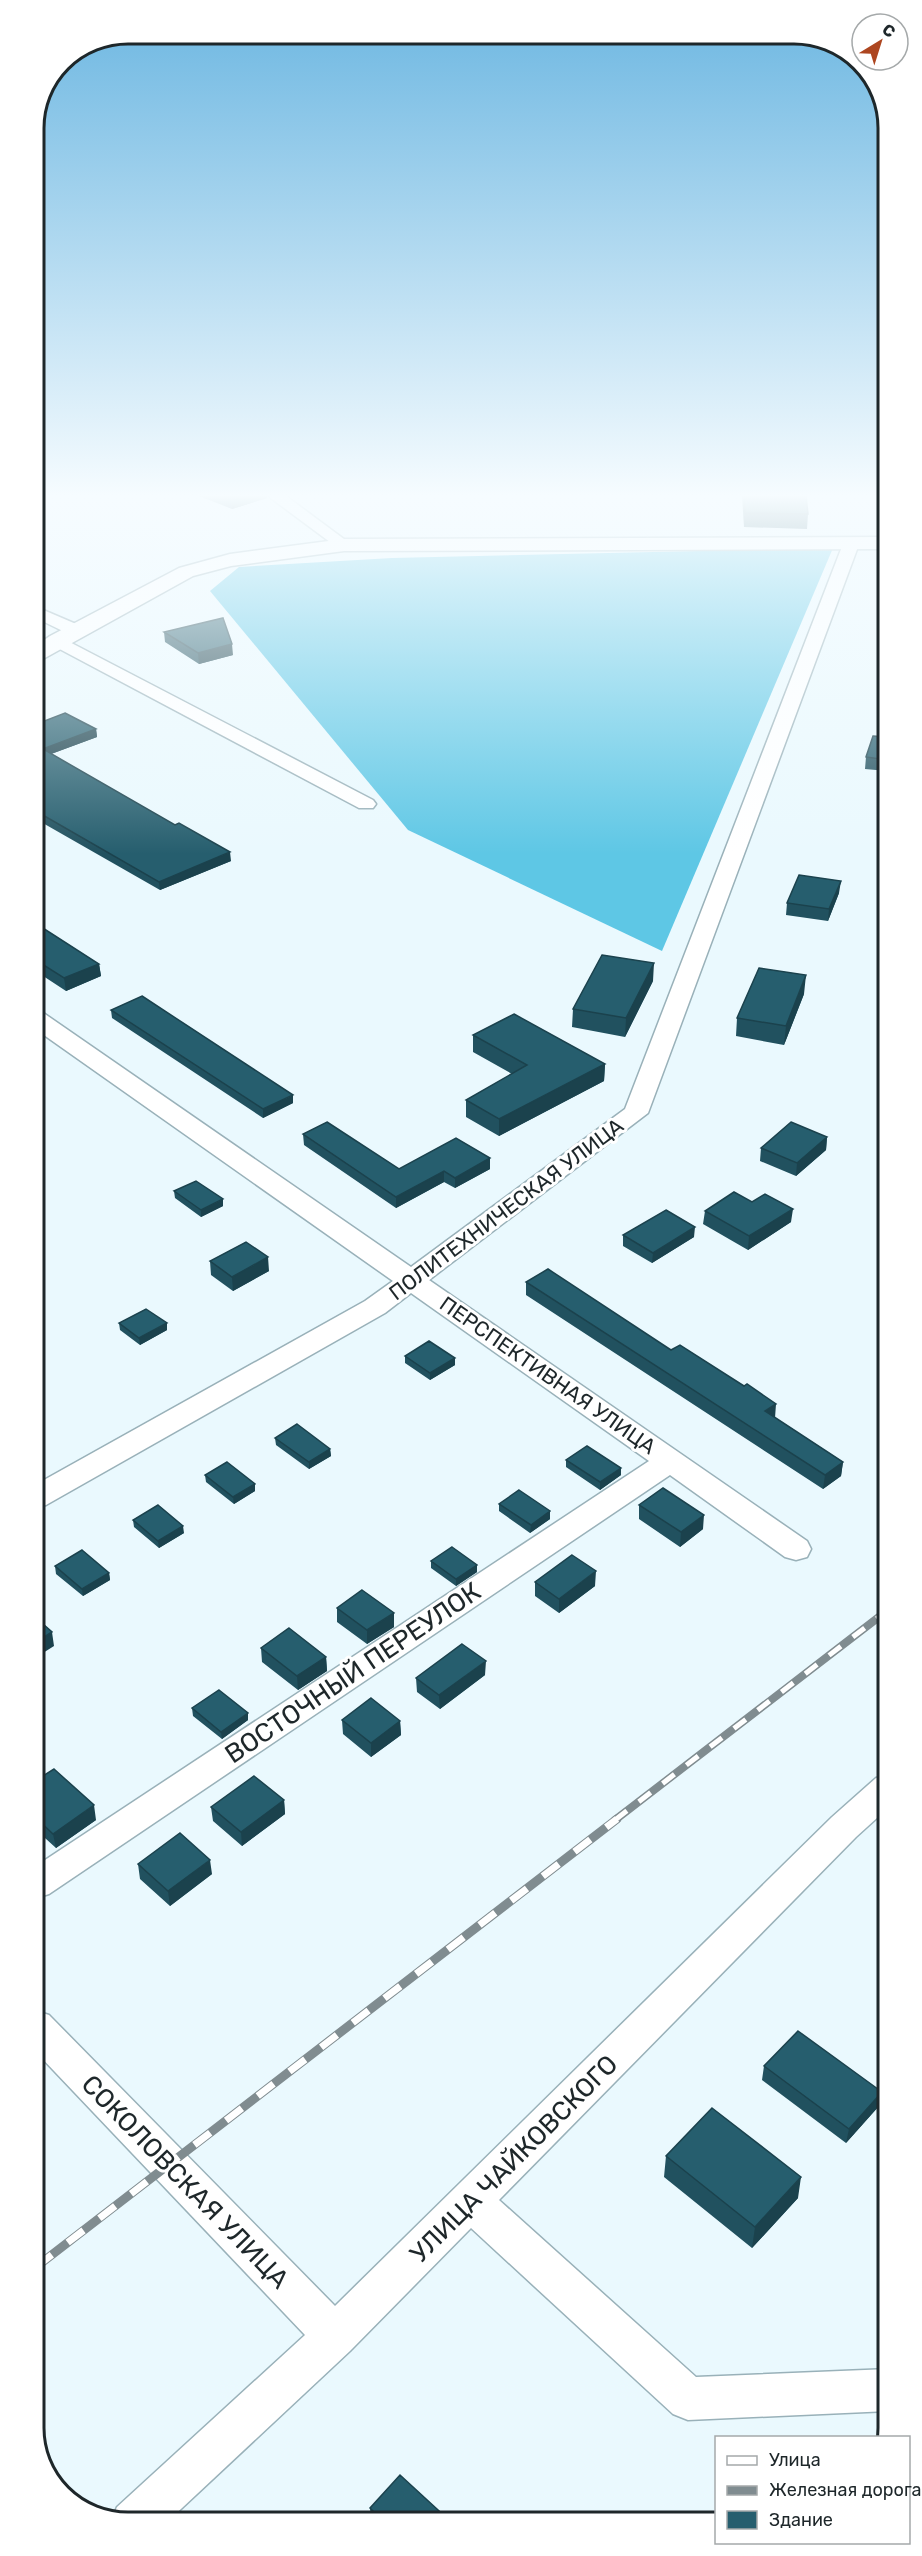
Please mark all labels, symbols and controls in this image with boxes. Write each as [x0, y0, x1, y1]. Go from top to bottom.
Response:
north arrow [850, 12, 910, 72]
text: С [879, 20, 899, 42]
street label: ПОЛИТЕХНИЧЕСКАЯ УЛИЦА [384, 1113, 628, 1305]
street label: ПЕРСПЕКТИВНАЯ УЛИЦА [435, 1291, 661, 1459]
street label: ВОСТОЧНЫЙ ПЕРЕУЛОК [219, 1576, 487, 1770]
street label: УЛИЦА ЧАЙКОВСКОГО [404, 2049, 624, 2269]
street label: СОКОЛОВСКАЯ УЛИЦА [75, 2069, 295, 2295]
legend [715, 2436, 910, 2544]
text: Улица [769, 2449, 821, 2471]
text: Железная дорога [769, 2479, 922, 2501]
text: Здание [769, 2509, 833, 2531]

